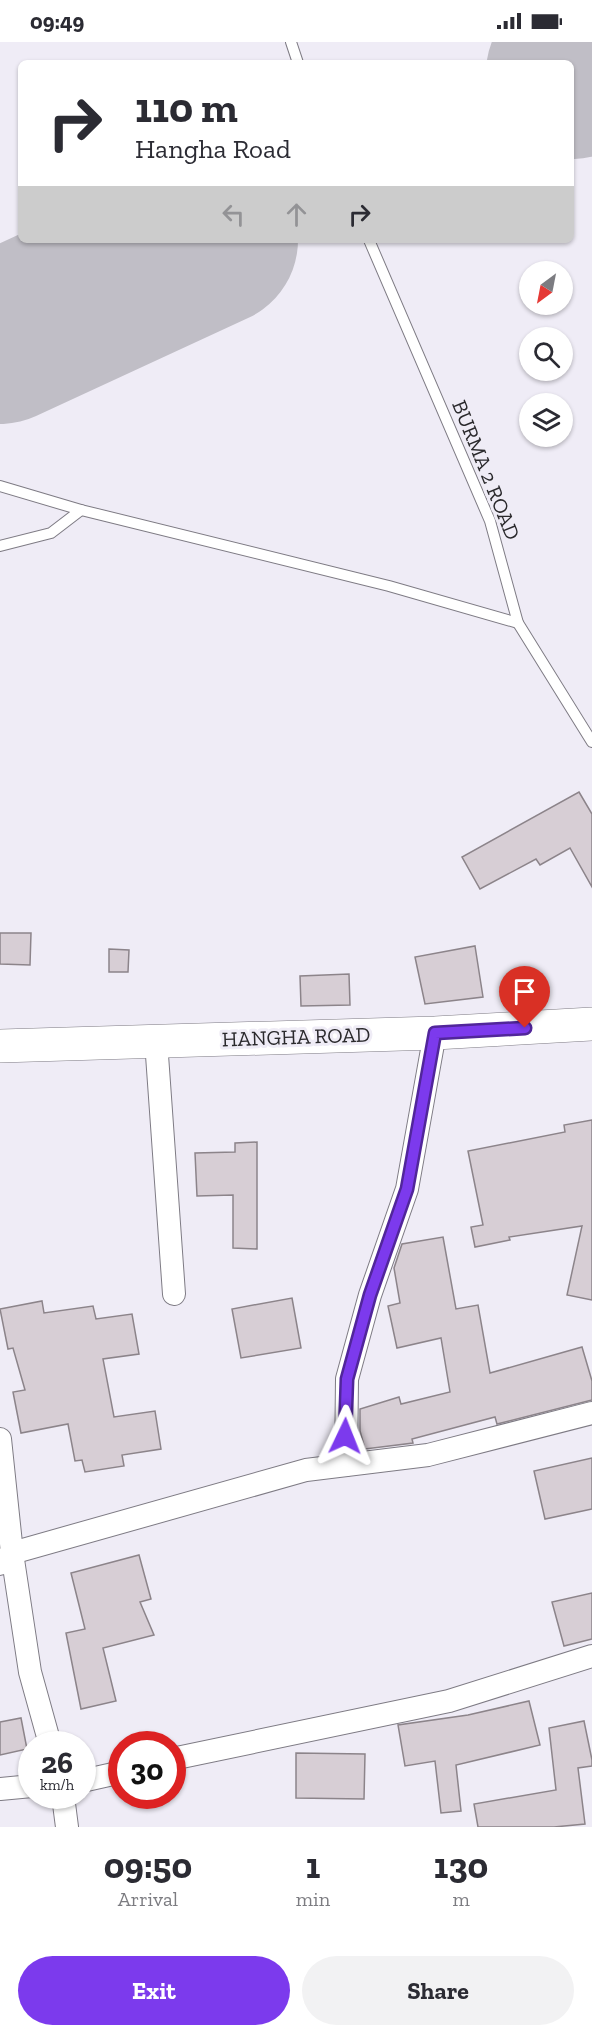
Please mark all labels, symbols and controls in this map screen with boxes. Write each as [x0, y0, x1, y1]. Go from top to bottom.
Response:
text: 09:49 [30, 8, 84, 35]
text: 110 m [135, 82, 238, 133]
icon: right [36, 84, 114, 162]
text: Hangha Road [135, 133, 291, 165]
icon: left [217, 198, 250, 231]
icon: ahead [280, 198, 313, 231]
icon: right [343, 198, 376, 231]
north arrow [519, 261, 573, 315]
map controls [519, 261, 573, 447]
button: search [519, 327, 573, 381]
button: layers [519, 393, 573, 447]
street label: BURMA 2 ROAD [447, 396, 526, 543]
pin [499, 966, 550, 1028]
icon: arrive [508, 975, 541, 1008]
street label: HANGHA ROAD [221, 1021, 371, 1052]
position arrow [313, 1404, 377, 1468]
speed limit sign: 30 [108, 1731, 186, 1809]
text: 26 [41, 1745, 73, 1781]
text: km/h [40, 1776, 74, 1794]
text: 09:50 [104, 1844, 192, 1887]
text: 1 [306, 1844, 320, 1887]
text: 130 [434, 1844, 488, 1887]
text: Arrival [118, 1887, 178, 1911]
text: min [296, 1887, 330, 1911]
text: m [452, 1887, 470, 1911]
button: Exit [18, 1956, 290, 2025]
button: Share [302, 1956, 574, 2025]

